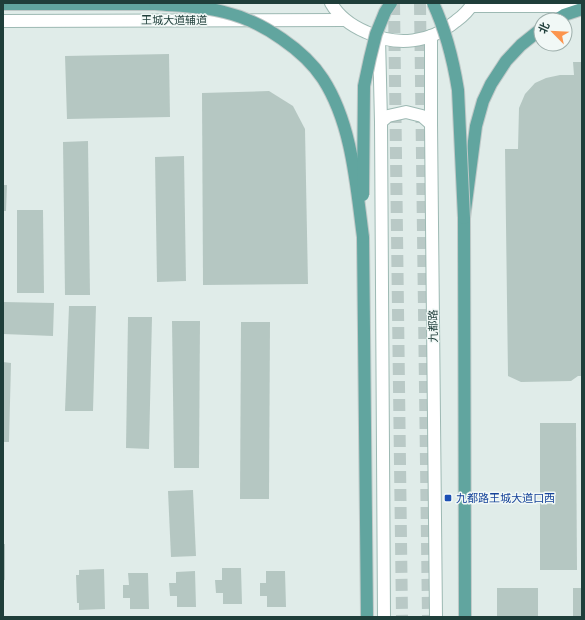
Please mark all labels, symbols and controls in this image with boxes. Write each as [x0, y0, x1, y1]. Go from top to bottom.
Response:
street label: 王城大道辅道 [141, 12, 207, 28]
north arrow [533, 12, 573, 52]
text: 北 [534, 20, 553, 36]
street label: 九都路 [425, 309, 441, 343]
place label: 九都路王城大道口西 [456, 490, 555, 506]
marker: 九都路王城大道口西 [443, 493, 453, 503]

